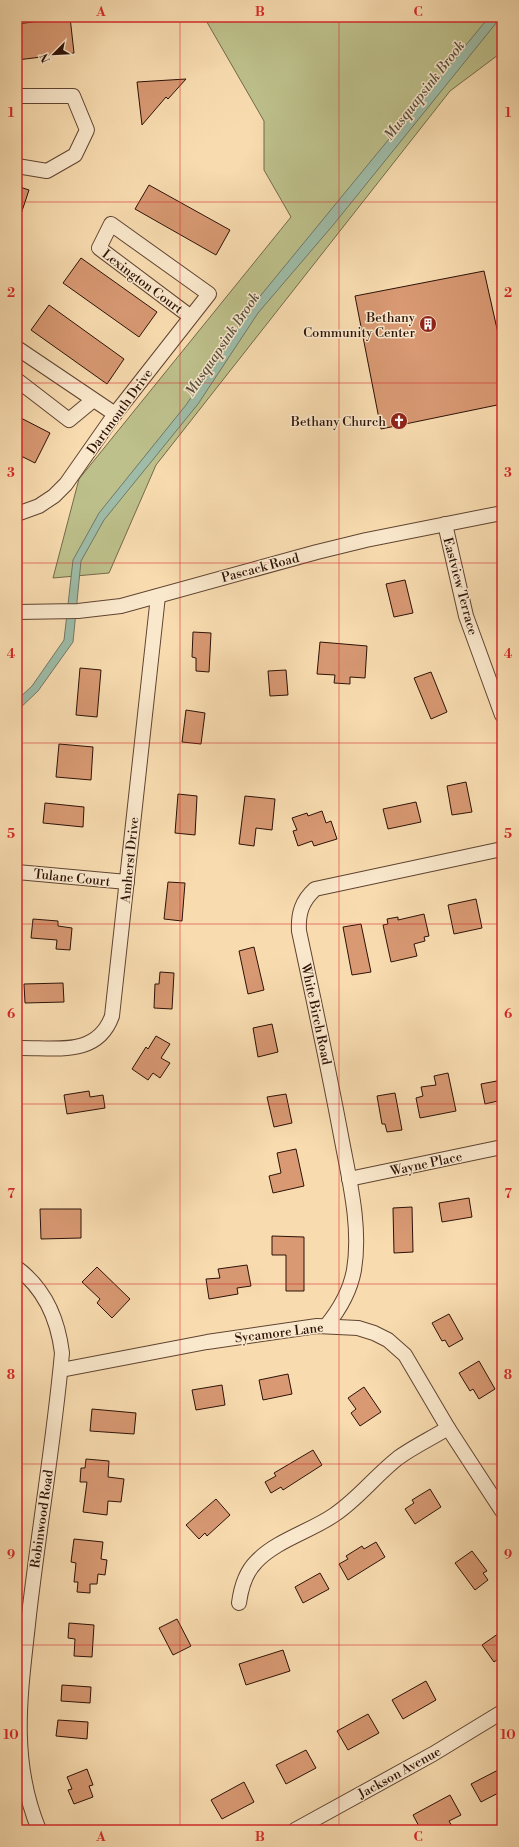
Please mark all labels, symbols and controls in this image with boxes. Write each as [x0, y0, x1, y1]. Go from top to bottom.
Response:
text: A [95, 4, 106, 20]
text: B [255, 4, 265, 20]
text: C [413, 4, 423, 20]
north arrow [34, 34, 74, 74]
water label: Musquapsink Brook [380, 37, 469, 144]
text: N [37, 51, 54, 64]
text: 1 [8, 105, 15, 121]
text: 1 [505, 105, 512, 121]
street label: Lexington Court [99, 246, 186, 318]
text: 2 [7, 285, 15, 301]
text: 2 [504, 285, 512, 301]
water label: Musquapsink Brook [181, 289, 264, 400]
place label: Bethany Community Center [303, 310, 416, 341]
building icon: Bethany Community Center [418, 314, 438, 334]
street label: Dartmouth Drive [83, 365, 156, 457]
church icon: Bethany Church [389, 411, 409, 431]
place label: Bethany Church [290, 414, 386, 430]
text: 3 [7, 465, 15, 481]
text: 3 [504, 465, 512, 481]
street label: Eastview Terrace [439, 536, 481, 637]
street label: Pascack Road [220, 550, 301, 586]
text: 4 [7, 646, 16, 662]
text: 4 [504, 646, 513, 662]
street label: Amherst Drive [117, 816, 143, 905]
text: 5 [7, 826, 15, 842]
text: 5 [504, 826, 512, 842]
street label: Tulane Court [33, 866, 111, 890]
street label: White Birch Road [297, 961, 335, 1067]
text: 6 [7, 1006, 15, 1022]
text: 6 [504, 1006, 512, 1022]
street label: Wayne Place [388, 1148, 464, 1180]
text: 7 [7, 1186, 15, 1202]
text: 7 [504, 1186, 512, 1202]
street label: Sycamore Lane [234, 1320, 325, 1346]
text: 8 [7, 1367, 15, 1383]
text: 8 [504, 1367, 512, 1383]
street label: Robinwood Road [27, 1468, 57, 1569]
text: 9 [7, 1547, 15, 1563]
text: 9 [504, 1547, 512, 1563]
text: 10 [3, 1727, 19, 1743]
text: 10 [500, 1727, 516, 1743]
street label: Jackson Avenue [354, 1743, 444, 1803]
text: A [95, 1829, 106, 1845]
text: B [255, 1829, 265, 1845]
text: C [413, 1829, 423, 1845]

